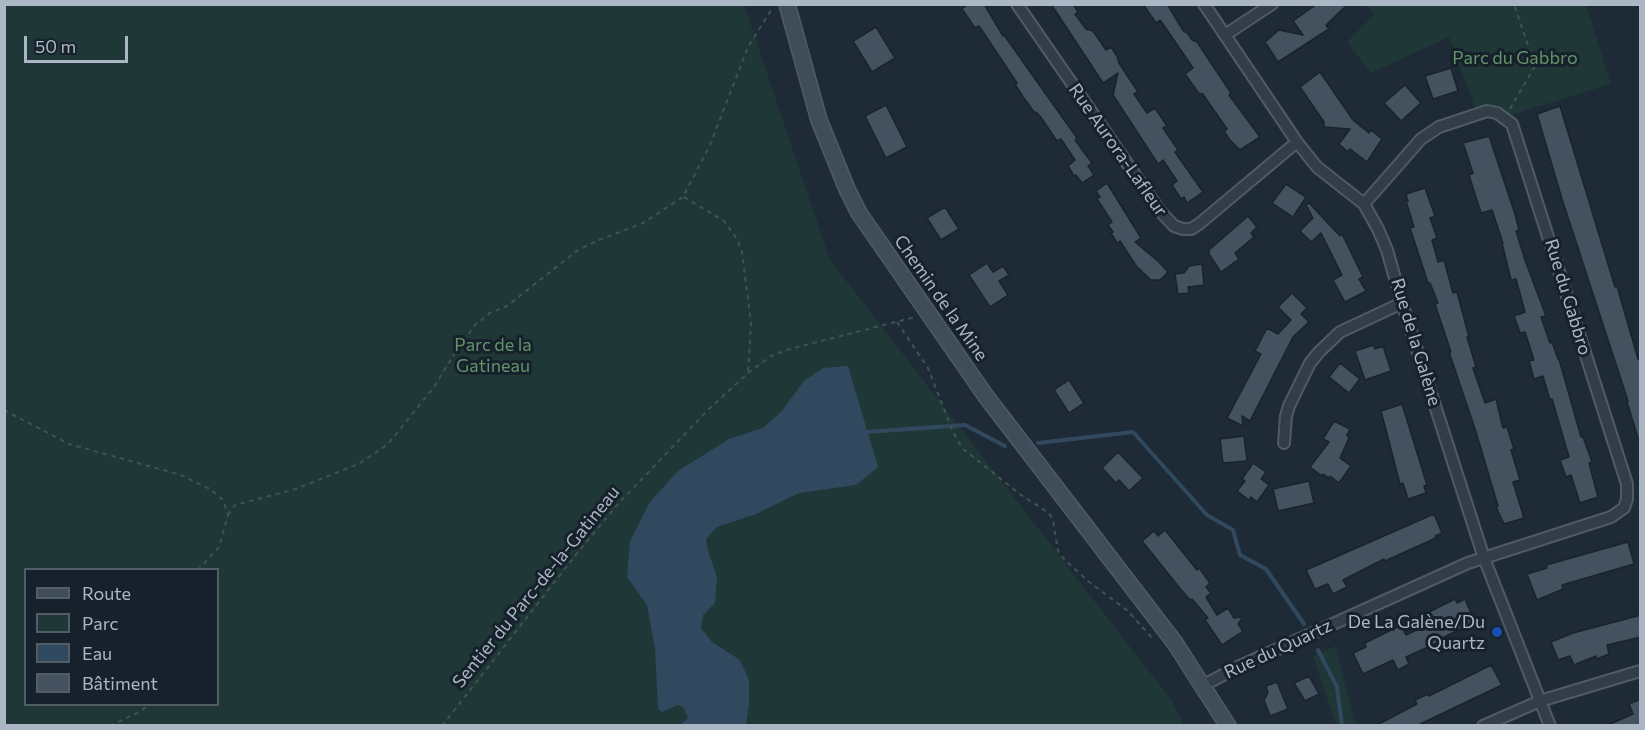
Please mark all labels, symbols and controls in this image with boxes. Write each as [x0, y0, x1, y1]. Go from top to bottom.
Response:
scale bar [27, 24, 130, 62]
text: 50 m [35, 35, 76, 57]
park label: Parc du Gabbro [1452, 47, 1578, 69]
street label: Rue Aurora-Lafleur [1064, 79, 1172, 221]
street label: Chemin de la Mine [890, 231, 992, 365]
street label: Rue du Gabbro [1540, 236, 1596, 358]
street label: Rue de la Galène [1386, 276, 1446, 408]
park label: Parc de la Gatineau [454, 334, 532, 376]
street label: Sentier du Parc-de-la-Gatineau [448, 482, 624, 692]
legend [24, 568, 219, 706]
text: Route [82, 582, 131, 604]
place label: De La Galène/Du Quartz [1348, 611, 1485, 654]
text: Parc [82, 612, 119, 634]
street label: Rue du Quartz [1221, 615, 1335, 683]
marker: De La Galène/Du Quartz [1490, 625, 1504, 639]
text: Eau [82, 642, 112, 664]
text: Bâtiment [82, 672, 158, 694]

